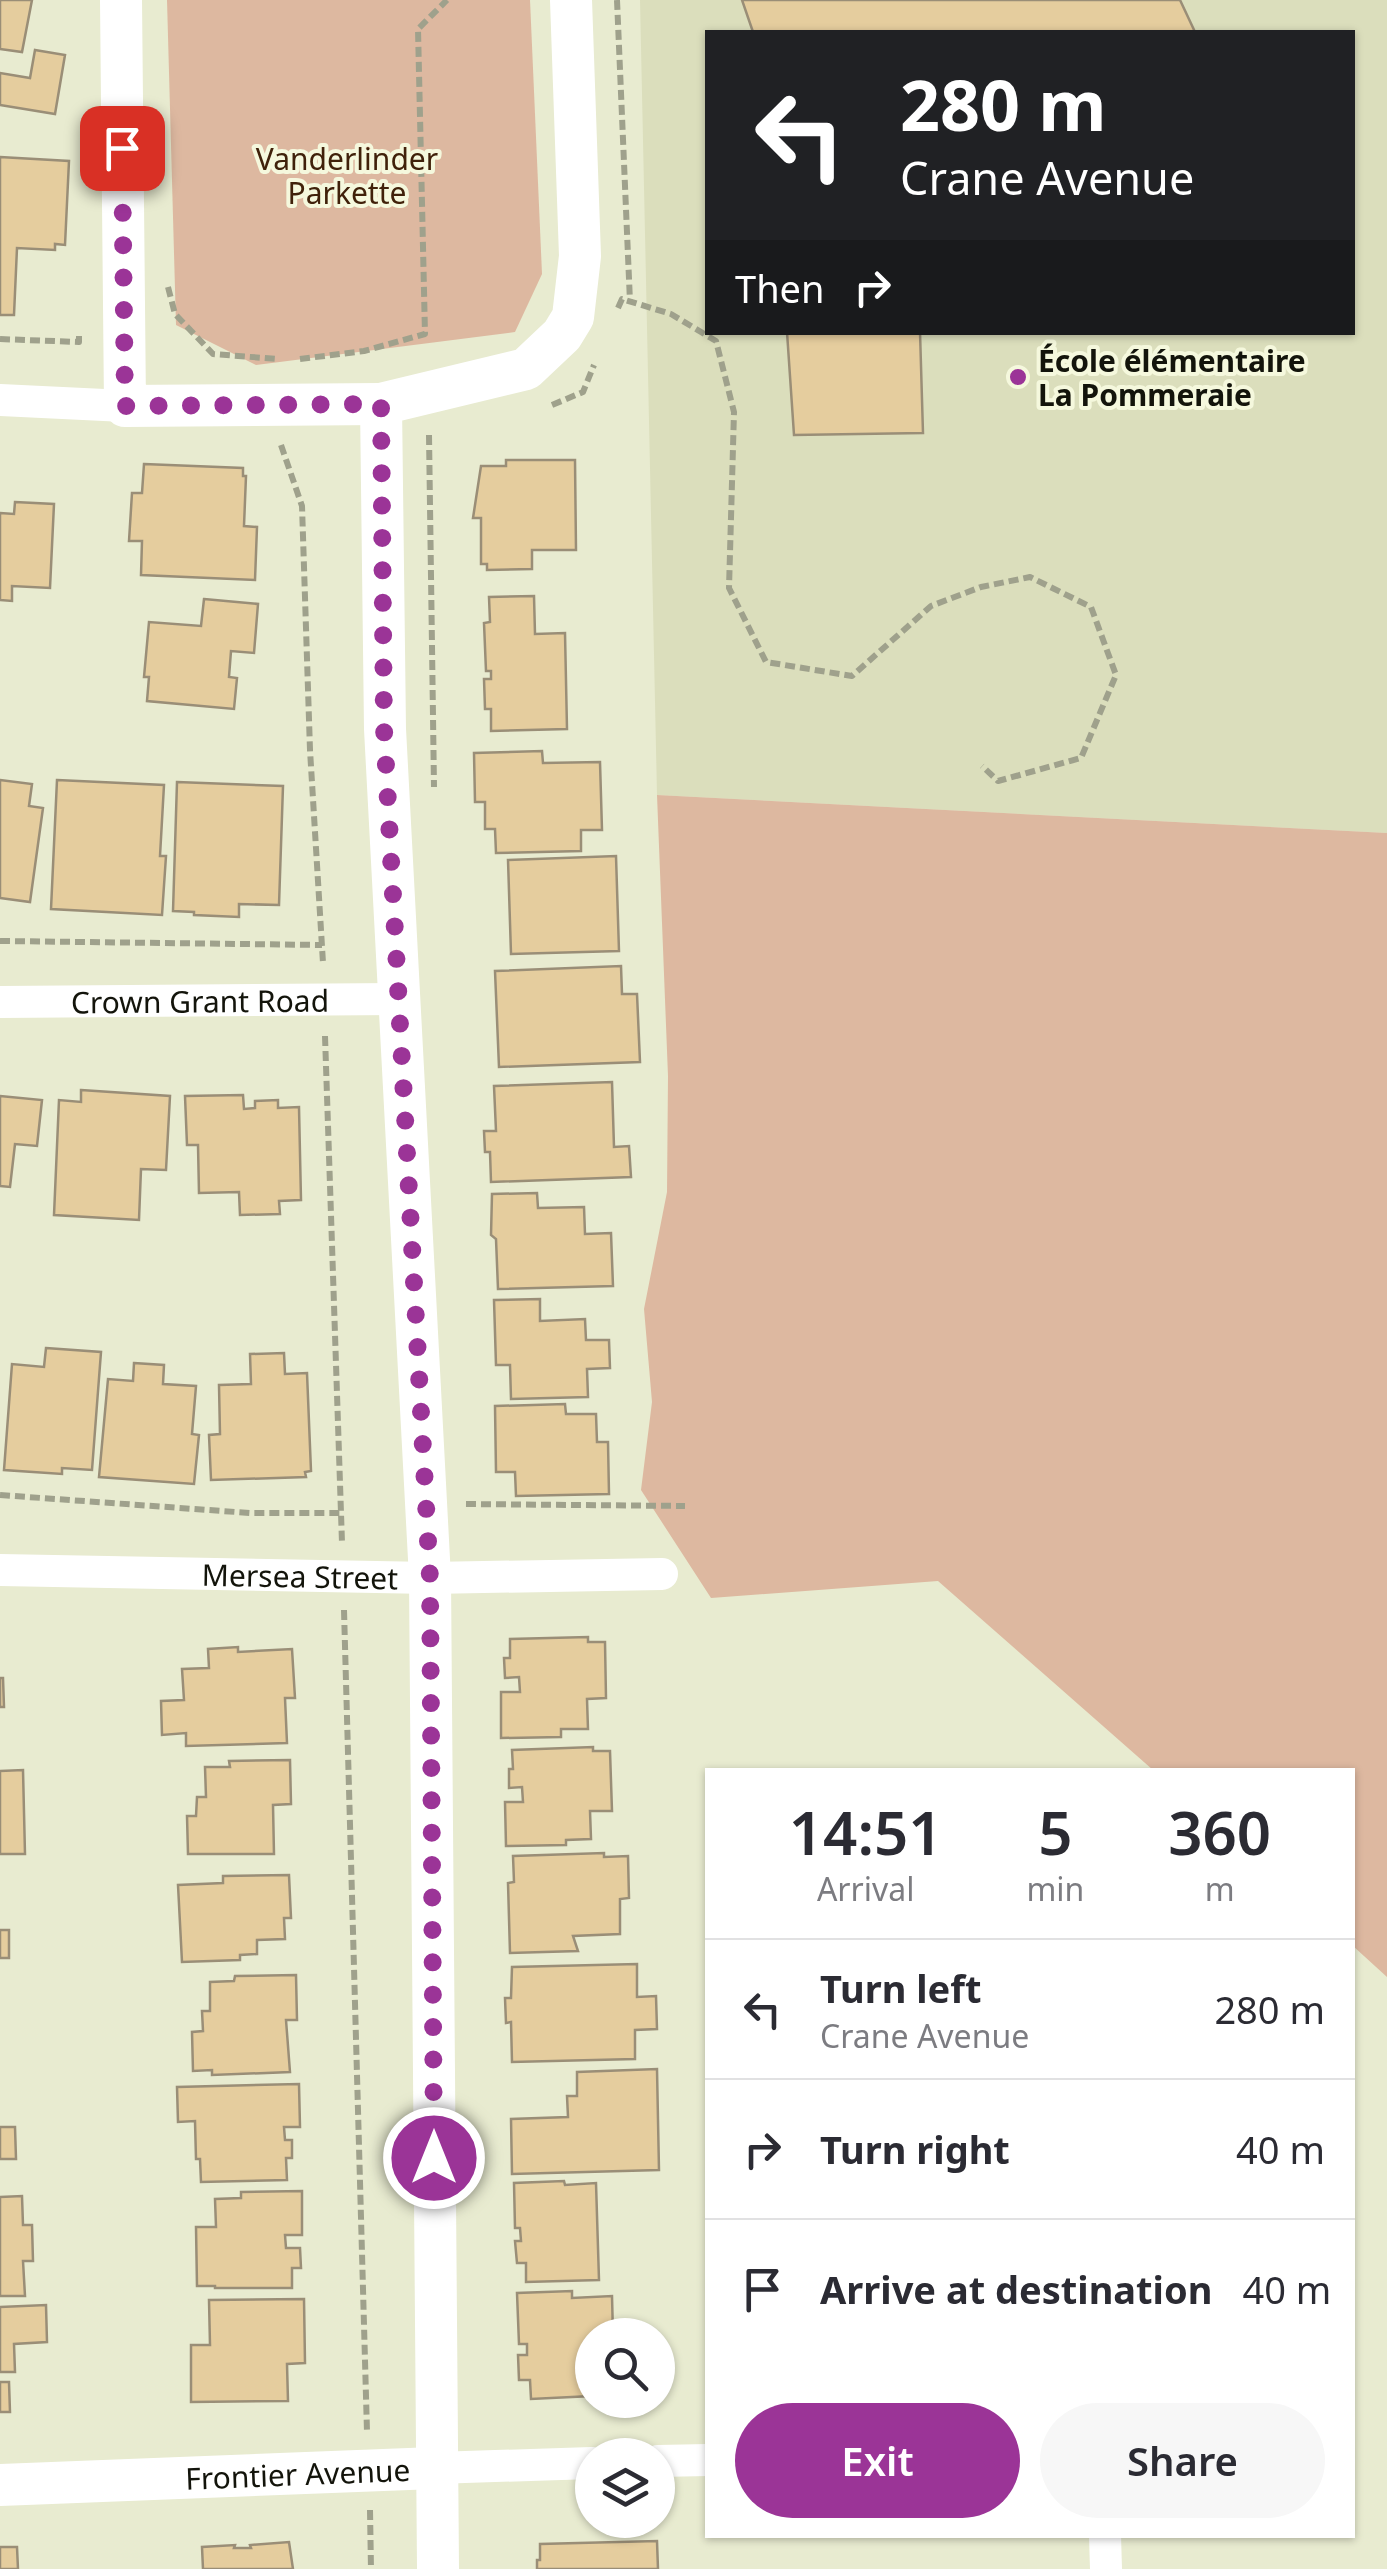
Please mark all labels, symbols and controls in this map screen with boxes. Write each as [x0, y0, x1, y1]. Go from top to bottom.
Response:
text: 280 m [900, 56, 1107, 152]
icon: left [735, 70, 865, 200]
pin [80, 106, 165, 191]
icon: arrive [95, 121, 150, 176]
park label: Vanderlinder Parkette [256, 138, 438, 213]
text: Crane Avenue [900, 147, 1194, 208]
icon: right [845, 260, 900, 315]
text: Then [735, 262, 825, 314]
place label: École élémentaire La Pommeraie [1038, 340, 1306, 415]
marker: École élémentaire La Pommeraie [1007, 366, 1029, 388]
street label: Crown Grant Road [71, 979, 329, 1022]
street label: Mersea Street [201, 1553, 399, 1598]
text: 14:51 [789, 1791, 943, 1873]
text: 5 [1038, 1791, 1073, 1873]
text: 360 [1168, 1791, 1271, 1873]
text: Arrival [817, 1867, 915, 1910]
text: min [1026, 1867, 1084, 1910]
text: m [1205, 1867, 1235, 1910]
text: Turn left [820, 1962, 982, 2014]
icon: left [735, 1982, 790, 2037]
text: 280 m [1214, 1983, 1325, 2035]
text: Crane Avenue [820, 2014, 1029, 2057]
position arrow [382, 2106, 486, 2210]
icon: right [735, 2122, 790, 2177]
text: Turn right [820, 2123, 1010, 2175]
text: 40 m [1236, 2123, 1325, 2175]
icon: arrive [735, 2262, 790, 2317]
text: Arrive at destination [820, 2263, 1212, 2315]
text: 40 m [1242, 2263, 1331, 2315]
map controls [575, 2318, 675, 2538]
button: search [575, 2318, 675, 2418]
button: Exit [735, 2403, 1020, 2518]
button: Share [1040, 2403, 1325, 2518]
button: layers [575, 2438, 675, 2538]
street label: Frontier Avenue [184, 2448, 411, 2498]

